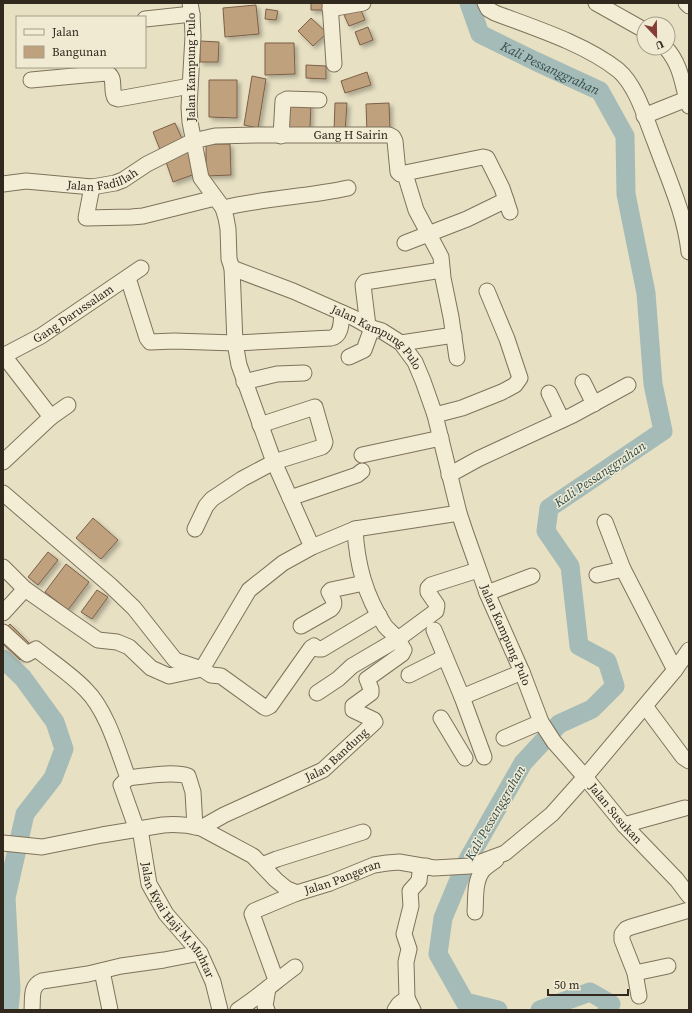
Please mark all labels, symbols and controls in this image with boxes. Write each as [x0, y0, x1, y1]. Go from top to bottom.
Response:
street label: Jalan Kampung Pulo [183, 12, 199, 122]
legend [16, 16, 146, 68]
north arrow [636, 16, 676, 56]
text: Jalan [51, 24, 79, 40]
text: U [653, 36, 666, 53]
water label: Kali Pessanggrahan [497, 37, 603, 99]
text: Bangunan [52, 44, 107, 60]
street label: Gang H Sairin [313, 127, 388, 143]
street label: Jalan Fadillah [65, 164, 141, 195]
street label: Gang Darussalam [30, 281, 117, 347]
street label: Jalan Kampung Pulo [328, 301, 426, 373]
water label: Kali Pessanggrahan [550, 437, 650, 512]
street label: Jalan Kampung Pulo [476, 581, 535, 688]
street label: Jalan Bandung [301, 724, 372, 786]
water label: Kali Pessanggrahan [460, 762, 529, 864]
street label: Jalan Susukan [584, 779, 646, 847]
street label: Jalan Pangeran [301, 856, 382, 899]
street label: Jalan Kyai Haji M.Muhtar [137, 860, 218, 980]
scale bar [548, 971, 628, 997]
text: 50 m [554, 977, 580, 993]

